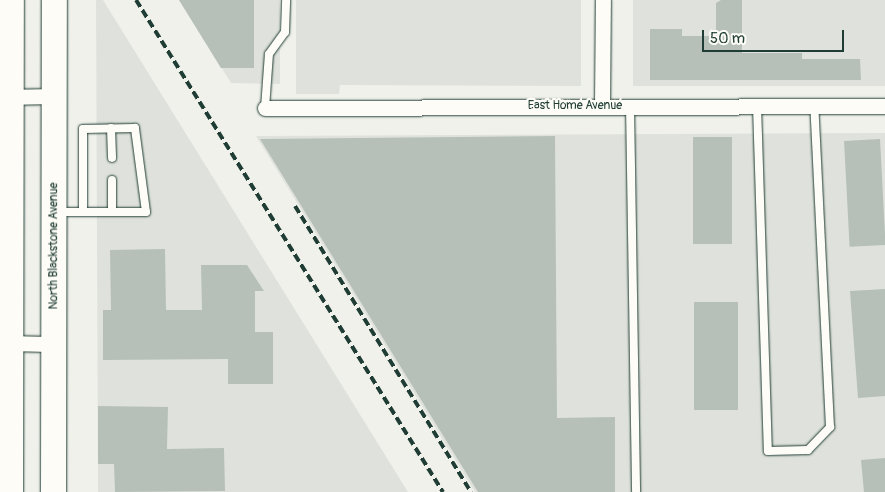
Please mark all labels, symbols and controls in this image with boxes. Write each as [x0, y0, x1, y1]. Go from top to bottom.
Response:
scale bar [705, 20, 848, 52]
text: 50 m [710, 29, 745, 48]
street label: East Home Avenue [528, 99, 622, 113]
street label: North Blackstone Avenue [47, 183, 61, 309]

